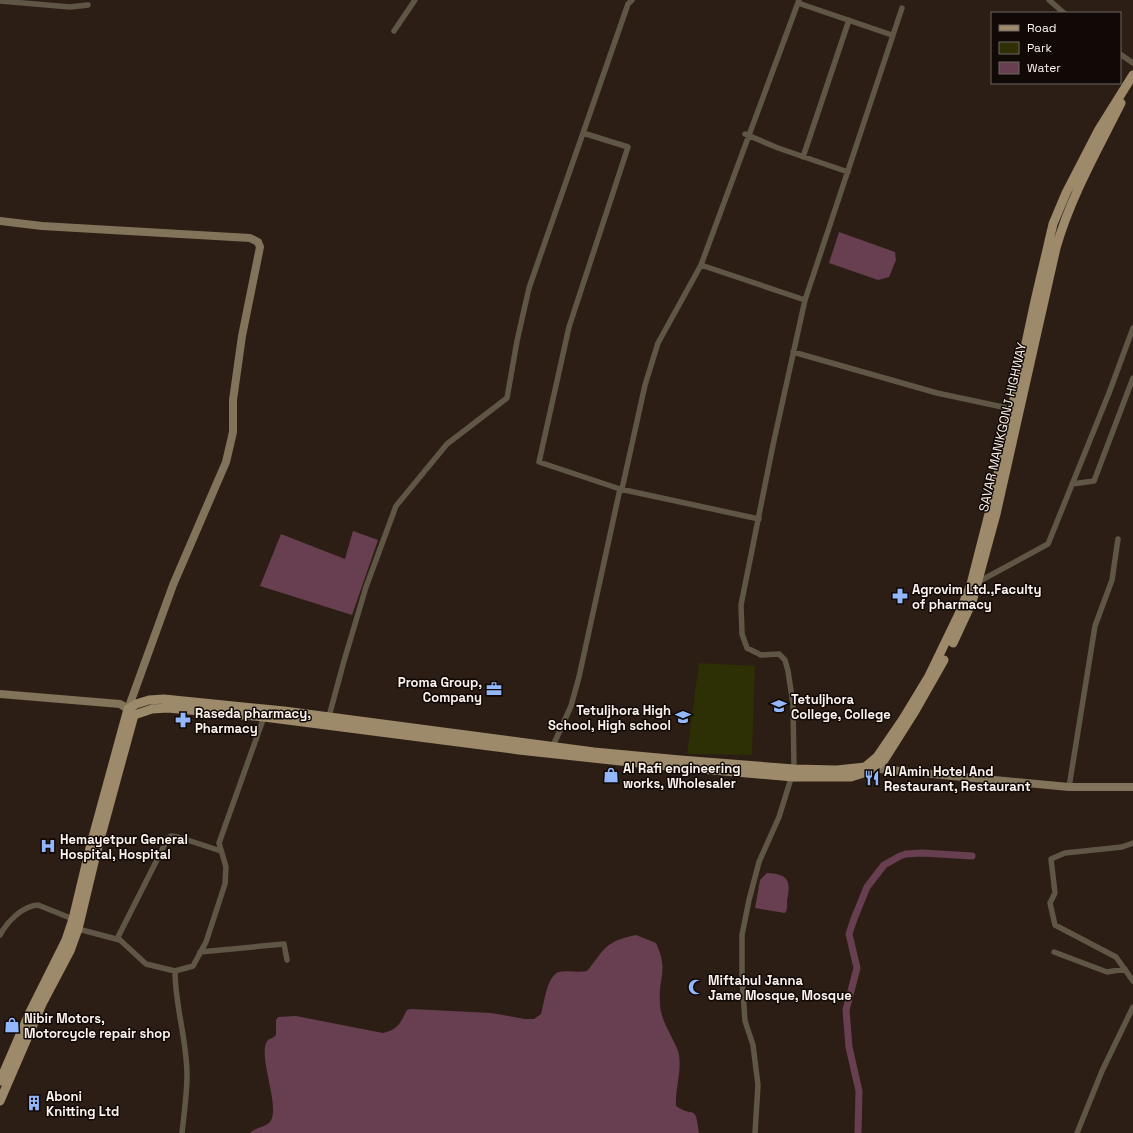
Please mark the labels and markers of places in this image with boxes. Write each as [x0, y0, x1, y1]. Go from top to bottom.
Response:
place label: Agrovim Ltd.,Faculty of pharmacy [912, 581, 1042, 613]
pharmacy icon: Agrovim Ltd.,Faculty of pharmacy [891, 587, 909, 605]
place label: Proma Group, Company [398, 674, 482, 706]
office icon: Proma Group, Company [485, 680, 503, 698]
place label: Tetuljhora College, College [791, 691, 891, 723]
school or university icon: Tetuljhora College, College [770, 697, 788, 715]
place label: Tetuljhora High School, High school [548, 702, 671, 734]
place label: Raseda pharmacy, Pharmacy [195, 705, 311, 737]
school or university icon: Tetuljhora High School, High school [674, 708, 692, 726]
pharmacy icon: Raseda pharmacy, Pharmacy [174, 711, 192, 729]
place label: Al Rafi engineering works, Wholesaler [623, 760, 741, 792]
place label: Al Amin Hotel And Restaurant, Restaurant [884, 763, 1031, 795]
shop icon: Al Rafi engineering works, Wholesaler [602, 766, 620, 784]
restaurant icon: Al Amin Hotel And Restaurant, Restaurant [863, 769, 881, 787]
place label: Hemayetpur General Hospital, Hospital [60, 831, 188, 863]
hospital icon: Hemayetpur General Hospital, Hospital [39, 837, 57, 855]
place label: Miftahul Janna Jame Mosque, Mosque [708, 972, 852, 1004]
mosque icon: Miftahul Janna Jame Mosque, Mosque [687, 978, 705, 996]
place label: Nibir Motors, Motorcycle repair shop [24, 1010, 170, 1042]
shop icon: Nibir Motors, Motorcycle repair shop [3, 1016, 21, 1034]
place label: Aboni Knitting Ltd [46, 1088, 119, 1120]
building icon: Aboni Knitting Ltd [25, 1094, 43, 1112]

